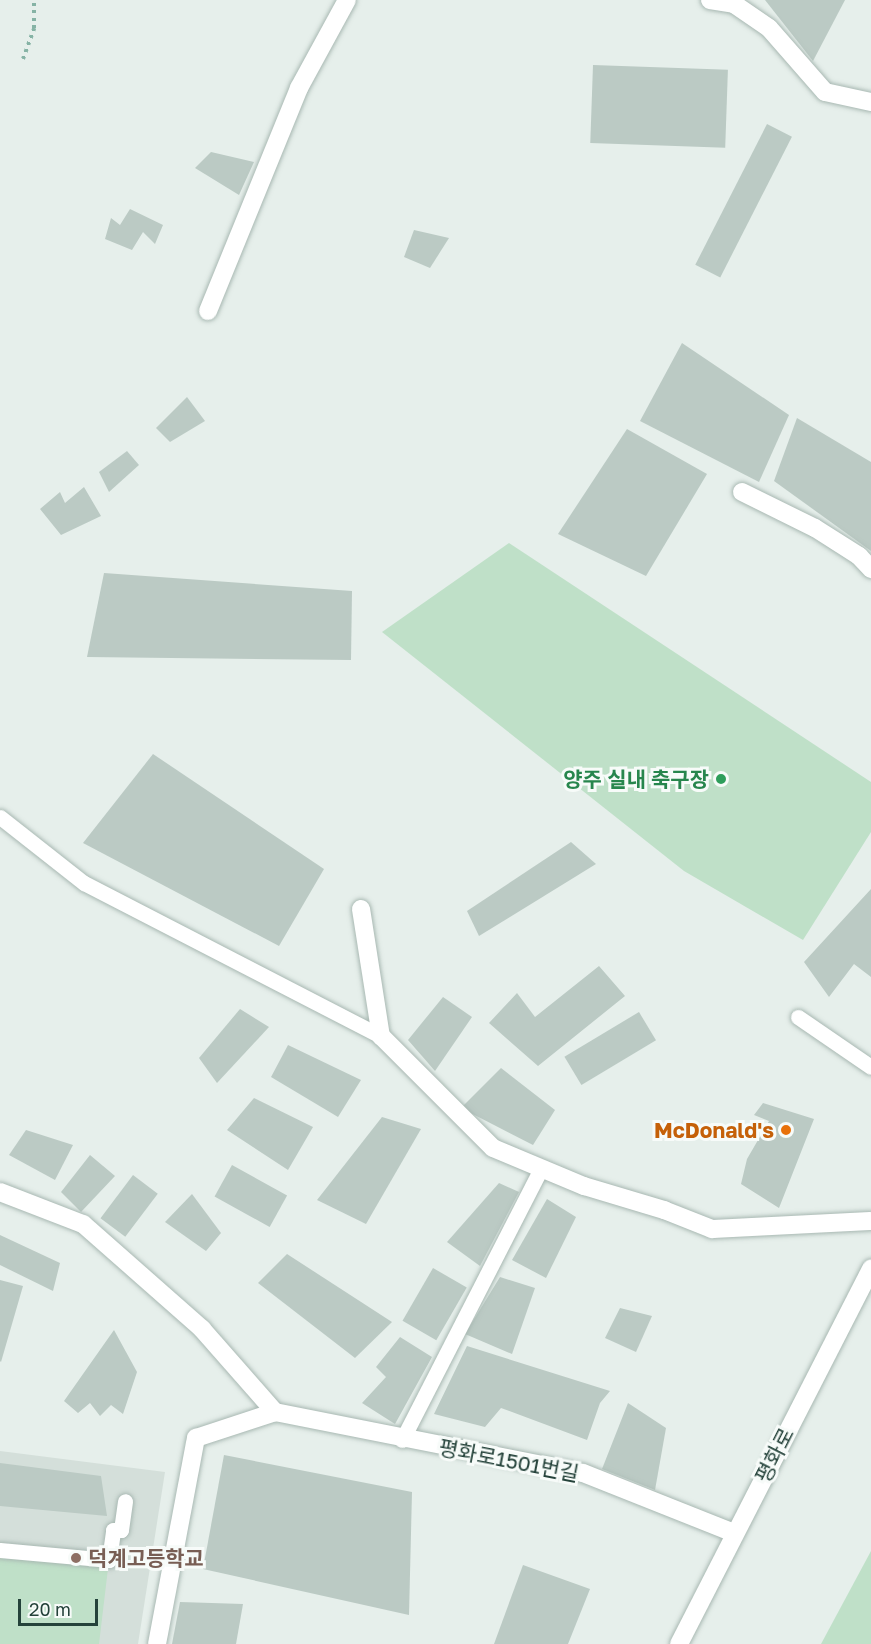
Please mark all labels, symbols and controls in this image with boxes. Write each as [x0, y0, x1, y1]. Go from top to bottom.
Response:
place label: 양주 실내 축구장 [563, 766, 709, 792]
marker: 양주 실내 축구장 [714, 772, 728, 786]
place label: McDonald's [654, 1117, 774, 1143]
marker: McDonald's [779, 1123, 793, 1137]
street label: 평화로 [750, 1423, 798, 1487]
street label: 평화로1501번길 [437, 1434, 581, 1486]
place label: 덕계고등학교 [88, 1545, 204, 1571]
marker: 덕계고등학교 [69, 1551, 83, 1565]
scale bar [21, 1587, 100, 1625]
text: 20 m [29, 1598, 71, 1620]

